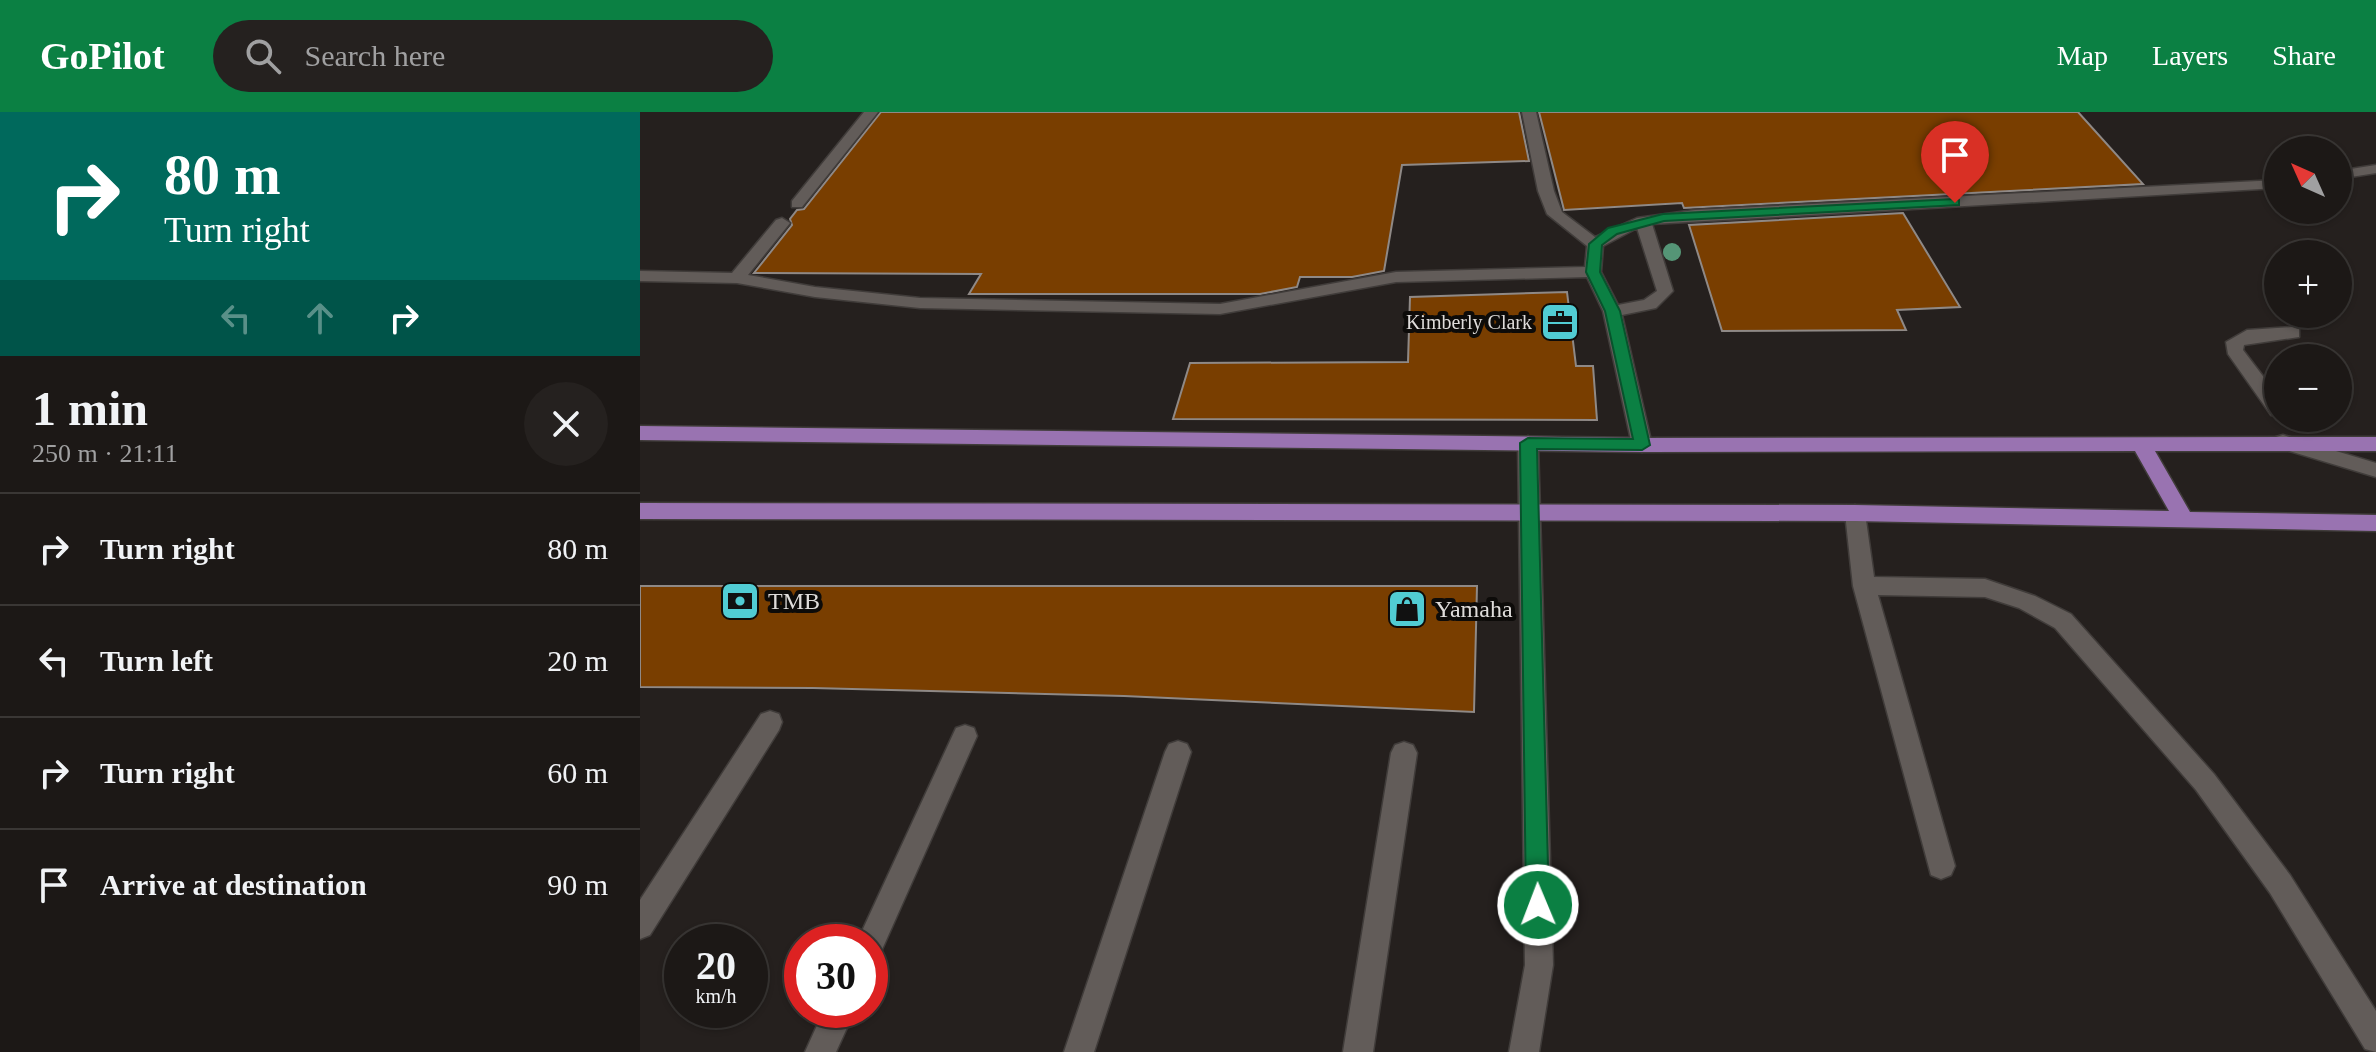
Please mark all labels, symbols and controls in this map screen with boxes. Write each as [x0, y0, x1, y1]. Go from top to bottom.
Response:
search box [213, 20, 773, 92]
icon: search [241, 34, 285, 78]
text: GoPilot [40, 35, 165, 77]
text: Search here [305, 39, 445, 72]
text: Map [2057, 40, 2108, 71]
text: Layers [2152, 40, 2228, 71]
text: Share [2272, 40, 2336, 71]
pin [1921, 121, 1989, 203]
icon: arrive [1933, 133, 1977, 177]
north arrow [2264, 136, 2352, 224]
map controls [2264, 136, 2352, 432]
icon: right [32, 144, 136, 248]
text: 80 m [164, 144, 281, 206]
text: Turn right [164, 210, 310, 250]
button: + [2264, 240, 2352, 328]
icon: left [214, 296, 258, 340]
icon: ahead [298, 296, 342, 340]
icon: right [382, 296, 426, 340]
office icon: Kimberly Clark [1539, 301, 1581, 343]
place label: Kimberly Clark [1406, 311, 1532, 334]
button: − [2264, 344, 2352, 432]
text: 1 min [32, 382, 148, 435]
button: close [524, 382, 608, 466]
text: 250 m · 21:11 [32, 439, 178, 468]
icon: right [32, 527, 76, 571]
text: Turn right [100, 532, 235, 565]
text: 80 m [547, 532, 608, 565]
bank icon: TMB [719, 580, 761, 622]
place label: TMB [768, 588, 820, 614]
shop icon: Yamaha [1386, 588, 1428, 630]
place label: Yamaha [1435, 596, 1513, 622]
icon: left [32, 639, 76, 683]
text: Turn left [100, 644, 213, 677]
text: 20 m [547, 644, 608, 677]
icon: right [32, 751, 76, 795]
text: Turn right [100, 756, 235, 789]
text: 60 m [547, 756, 608, 789]
icon: arrive [32, 863, 76, 907]
position arrow [1496, 863, 1580, 947]
text: Arrive at destination [100, 868, 367, 901]
text: 90 m [547, 868, 608, 901]
speed limit sign: 30 [784, 924, 888, 1028]
text: 20 [696, 943, 736, 988]
text: km/h [695, 985, 737, 1007]

